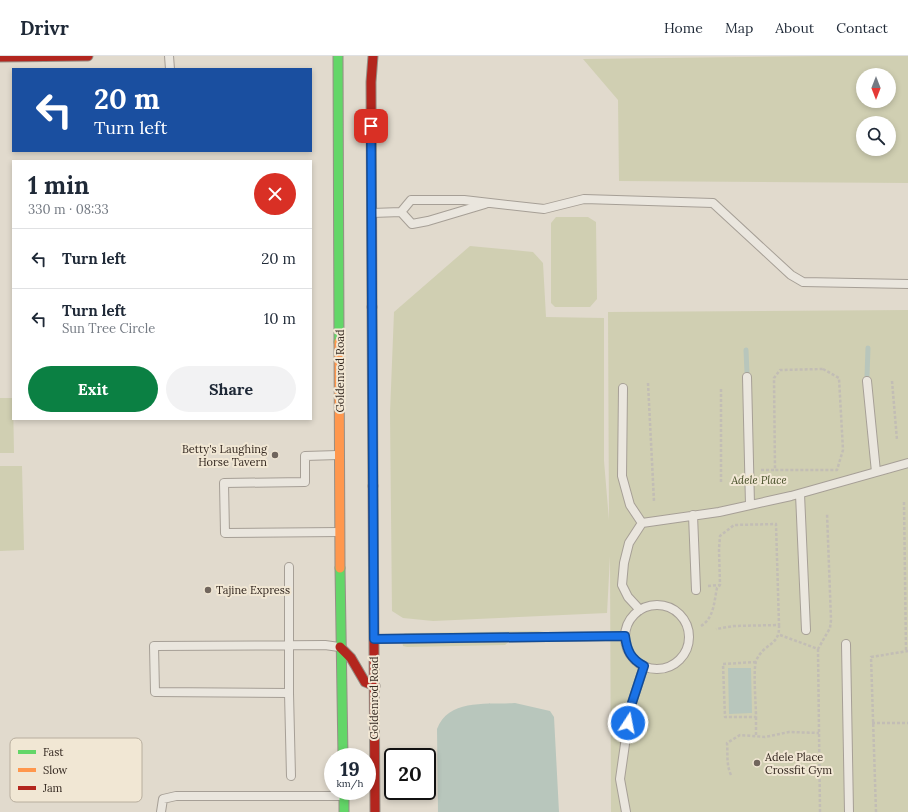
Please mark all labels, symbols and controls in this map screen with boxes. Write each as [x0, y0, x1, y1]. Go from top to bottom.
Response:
text: Drivr [20, 16, 69, 40]
text: Home [664, 19, 703, 37]
text: Map [725, 19, 753, 37]
text: About [775, 19, 814, 37]
text: Contact [836, 19, 888, 37]
north arrow [856, 68, 896, 108]
map controls [856, 68, 896, 156]
text: 20 m [94, 81, 160, 117]
icon: left [28, 84, 80, 136]
pin [354, 109, 388, 143]
icon: arrive [360, 115, 382, 137]
text: Turn left [94, 116, 167, 139]
button: search [856, 116, 896, 156]
text: 1 min [28, 170, 89, 201]
button: close [254, 173, 296, 215]
text: 330 m · 08:33 [28, 201, 109, 218]
icon: left [28, 248, 50, 270]
text: Turn left [62, 249, 126, 268]
text: 20 m [261, 249, 296, 268]
text: Turn left [62, 301, 126, 320]
icon: left [28, 308, 50, 330]
text: 10 m [264, 309, 296, 328]
text: Sun Tree Circle [62, 320, 155, 337]
street label: Goldenrod Road [333, 329, 347, 413]
button: Exit [28, 366, 158, 412]
button: Share [166, 366, 296, 412]
place label: Betty's Laughing Horse Tavern [182, 442, 268, 469]
marker: Betty's Laughing Horse Tavern [270, 450, 280, 460]
park label: Adele Place [730, 473, 787, 487]
place label: Tajine Express [216, 583, 290, 597]
marker: Tajine Express [203, 585, 213, 595]
street label: Goldenrod Road [367, 656, 381, 740]
position arrow [607, 702, 649, 744]
legend [10, 738, 142, 802]
text: Fast [43, 745, 64, 759]
speed limit sign: 20 [384, 748, 436, 800]
place label: Adele Place Crossfit Gym [764, 750, 832, 777]
text: 19 [340, 756, 360, 781]
marker: Adele Place Crossfit Gym [752, 758, 762, 768]
text: Slow [43, 763, 68, 777]
text: km/h [336, 777, 364, 790]
text: Jam [42, 781, 63, 795]

